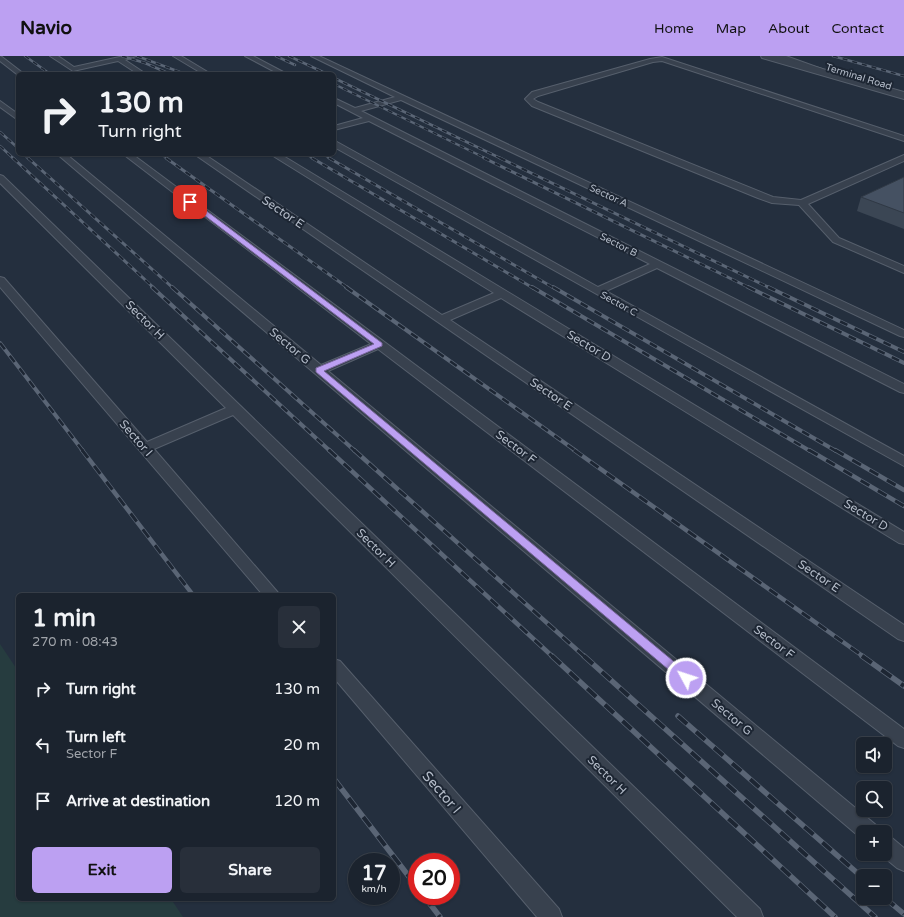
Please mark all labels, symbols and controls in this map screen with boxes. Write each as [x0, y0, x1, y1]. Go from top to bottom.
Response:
text: Navio [20, 17, 72, 39]
text: Home [654, 20, 694, 37]
text: Map [716, 20, 746, 37]
text: About [768, 20, 810, 37]
text: Contact [832, 20, 884, 37]
street label: Terminal Road [824, 61, 893, 93]
text: 130 m [98, 86, 184, 120]
icon: right [32, 88, 84, 140]
text: Turn right [98, 120, 182, 142]
street label: Sector A [588, 182, 630, 210]
pin [173, 185, 207, 219]
icon: arrive [179, 191, 201, 213]
street label: Sector E [259, 193, 307, 231]
street label: Sector B [598, 230, 639, 259]
street label: Sector C [598, 289, 639, 319]
street label: Sector H [123, 298, 167, 342]
street label: Sector G [267, 325, 313, 367]
street label: Sector D [564, 327, 614, 365]
street label: Sector E [527, 375, 575, 413]
street label: Sector I [116, 417, 156, 459]
street label: Sector F [493, 427, 539, 467]
street label: Sector D [841, 496, 891, 534]
street label: Sector H [354, 526, 398, 570]
street label: Sector E [795, 557, 843, 595]
text: 1 min [32, 604, 96, 633]
button: close [278, 606, 320, 648]
street label: Sector F [751, 622, 797, 662]
text: 270 m · 08:43 [32, 634, 118, 650]
position arrow [665, 657, 707, 699]
icon: right [32, 678, 54, 700]
text: Turn right [66, 680, 136, 698]
text: 130 m [274, 680, 320, 698]
street label: Sector G [709, 696, 755, 738]
text: Turn left [66, 728, 126, 746]
icon: left [32, 734, 54, 756]
text: 20 m [283, 736, 320, 754]
map controls [856, 737, 892, 905]
button: sound [856, 737, 892, 773]
text: Sector F [66, 746, 117, 762]
street label: Sector H [585, 753, 629, 797]
street label: Sector I [419, 768, 465, 817]
button: search [856, 781, 892, 817]
icon: arrive [32, 790, 54, 812]
text: Arrive at destination [66, 792, 210, 810]
text: 120 m [274, 792, 320, 810]
button: + [856, 825, 892, 861]
button: Exit [32, 847, 172, 893]
button: Share [180, 847, 320, 893]
speed limit sign: 20 [408, 853, 460, 905]
text: 17 [361, 862, 387, 886]
button: − [856, 869, 892, 905]
text: km/h [361, 883, 387, 895]

